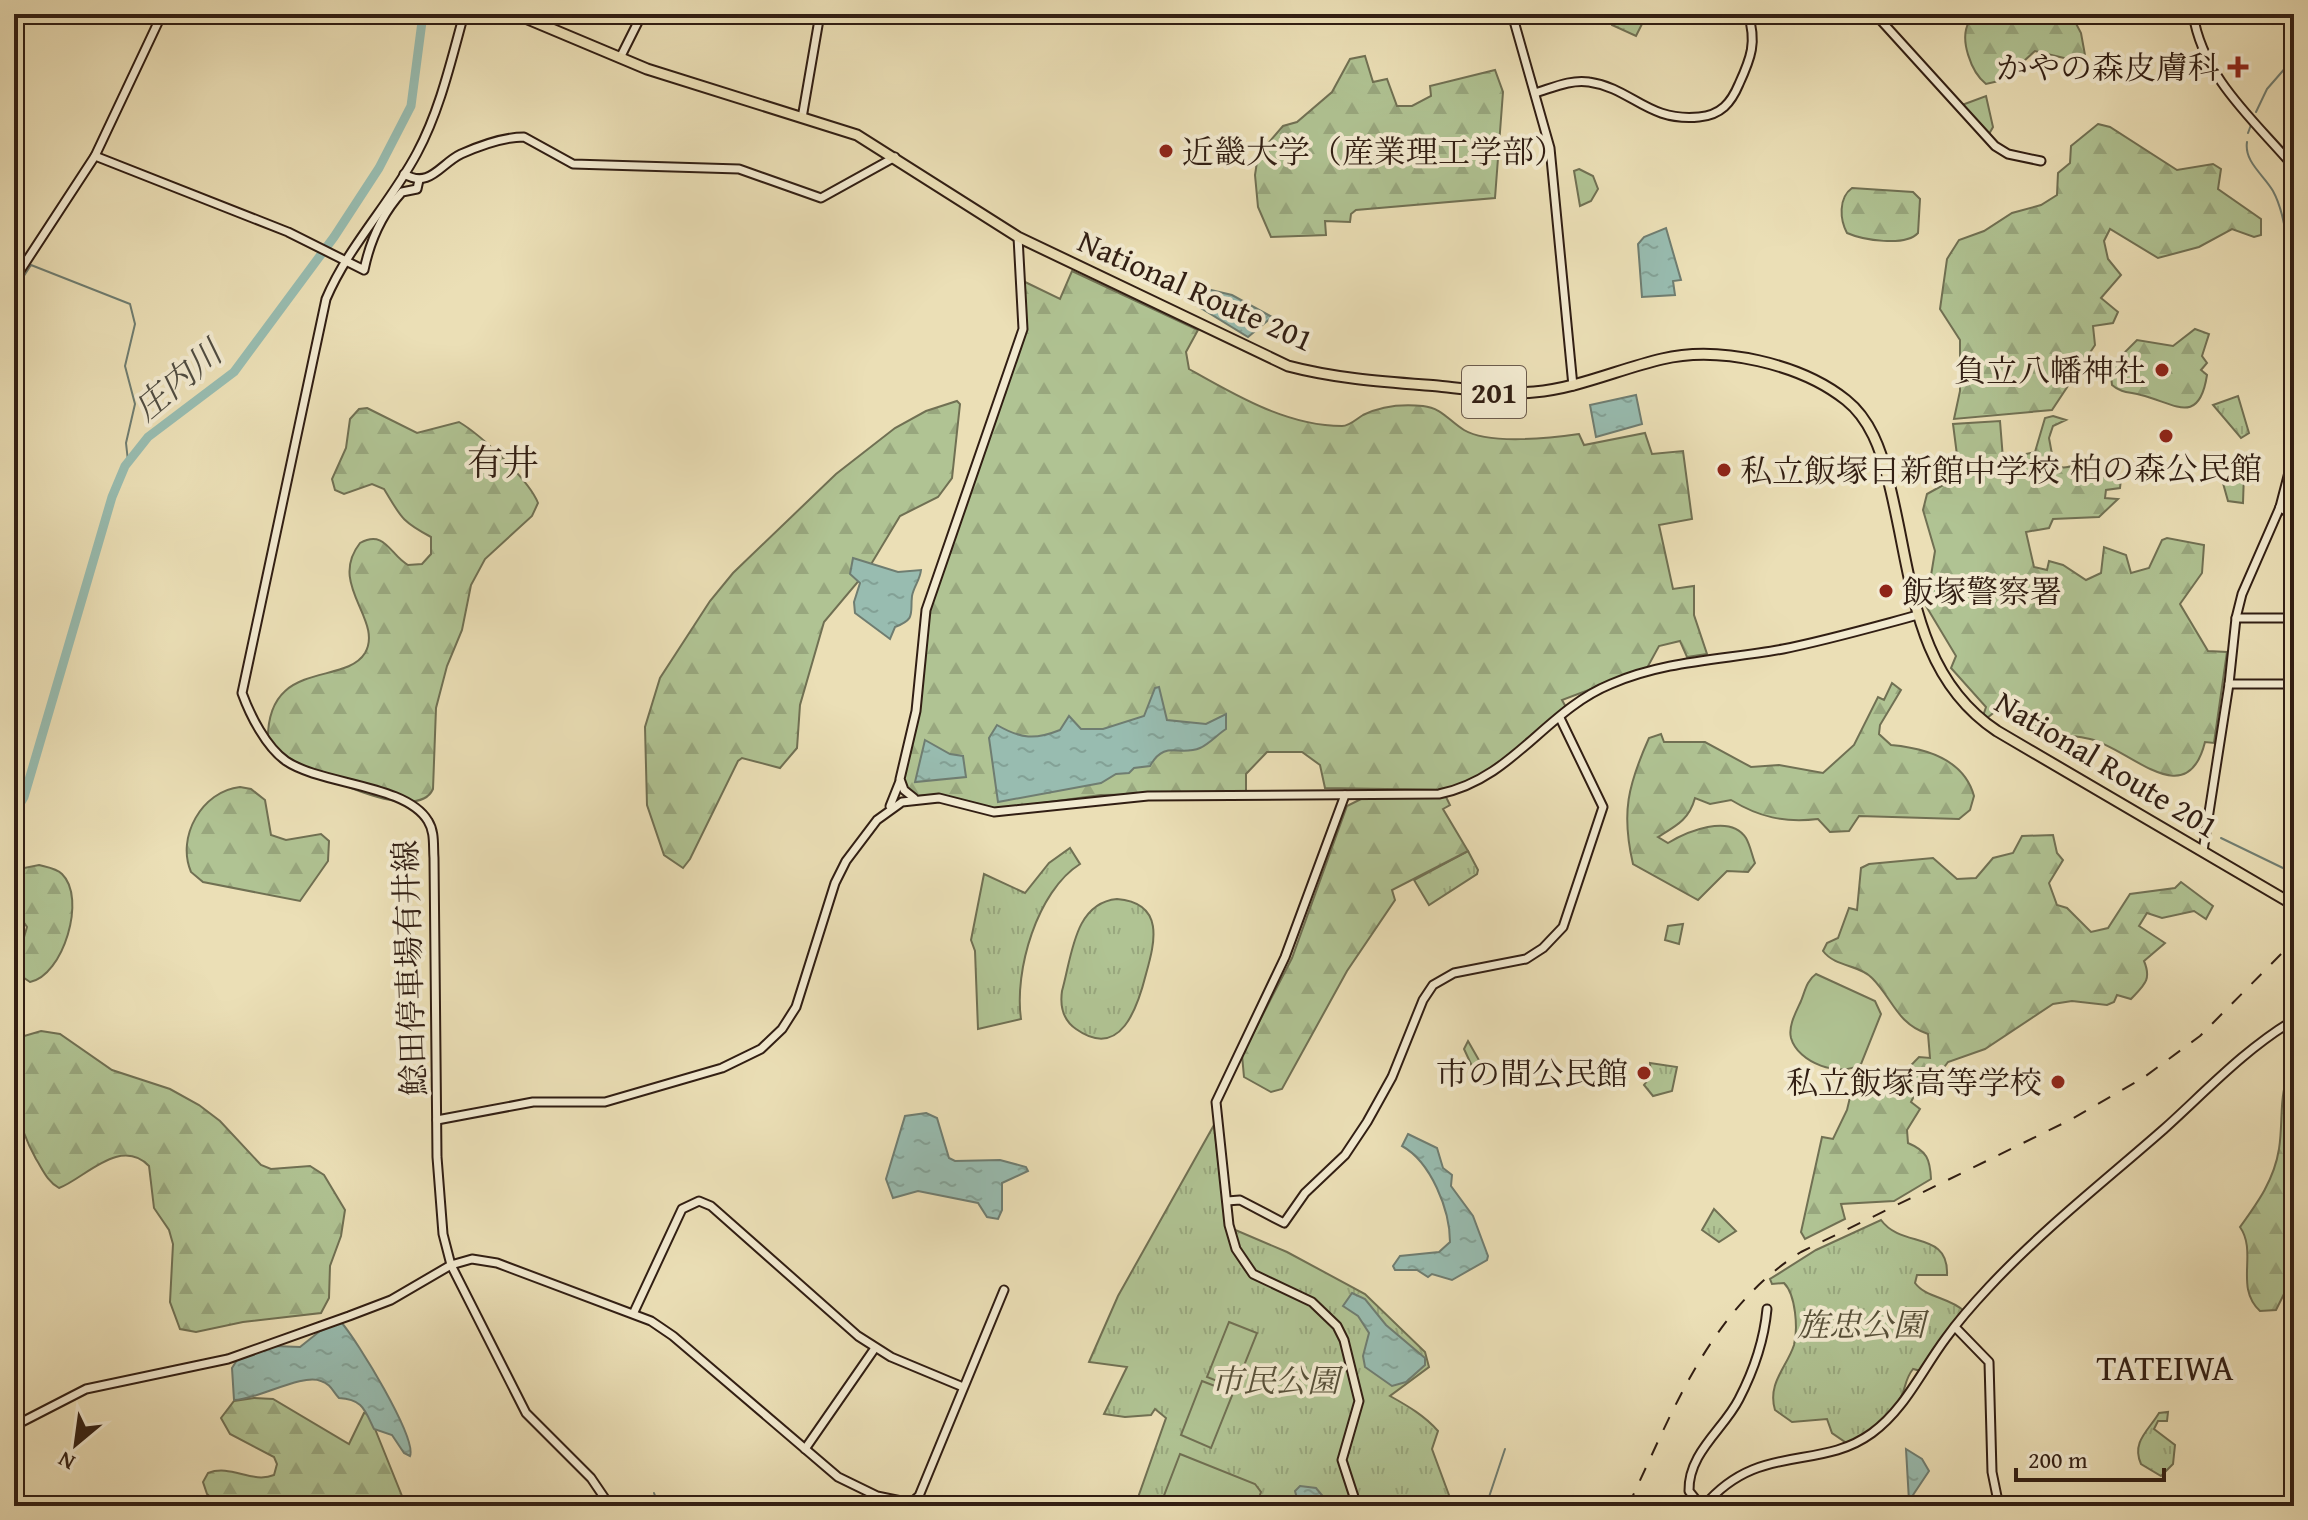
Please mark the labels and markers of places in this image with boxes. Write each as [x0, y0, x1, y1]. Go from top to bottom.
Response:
place label: かやの森皮膚科 [1996, 44, 2220, 91]
marker: かやの森皮膚科 [2227, 56, 2249, 78]
place label: 近畿大学（産業理工学部） [1182, 128, 1566, 175]
marker: 近畿大学（産業理工学部） [1157, 142, 1175, 160]
place label: 負立八幡神社 [1954, 347, 2146, 394]
marker: 負立八幡神社 [2153, 361, 2171, 379]
marker: 柏の森公民館 [2157, 427, 2175, 445]
place label: 柏の森公民館 [2070, 445, 2262, 492]
place label: 私立飯塚日新館中学校 [1740, 447, 2060, 494]
marker: 私立飯塚日新館中学校 [1715, 461, 1733, 479]
place label: 飯塚警察署 [1902, 568, 2062, 615]
marker: 飯塚警察署 [1877, 582, 1895, 600]
place label: 市の間公民館 [1436, 1050, 1628, 1097]
place label: 私立飯塚高等学校 [1786, 1059, 2042, 1106]
marker: 市の間公民館 [1635, 1064, 1653, 1082]
marker: 私立飯塚高等学校 [2049, 1073, 2067, 1091]

